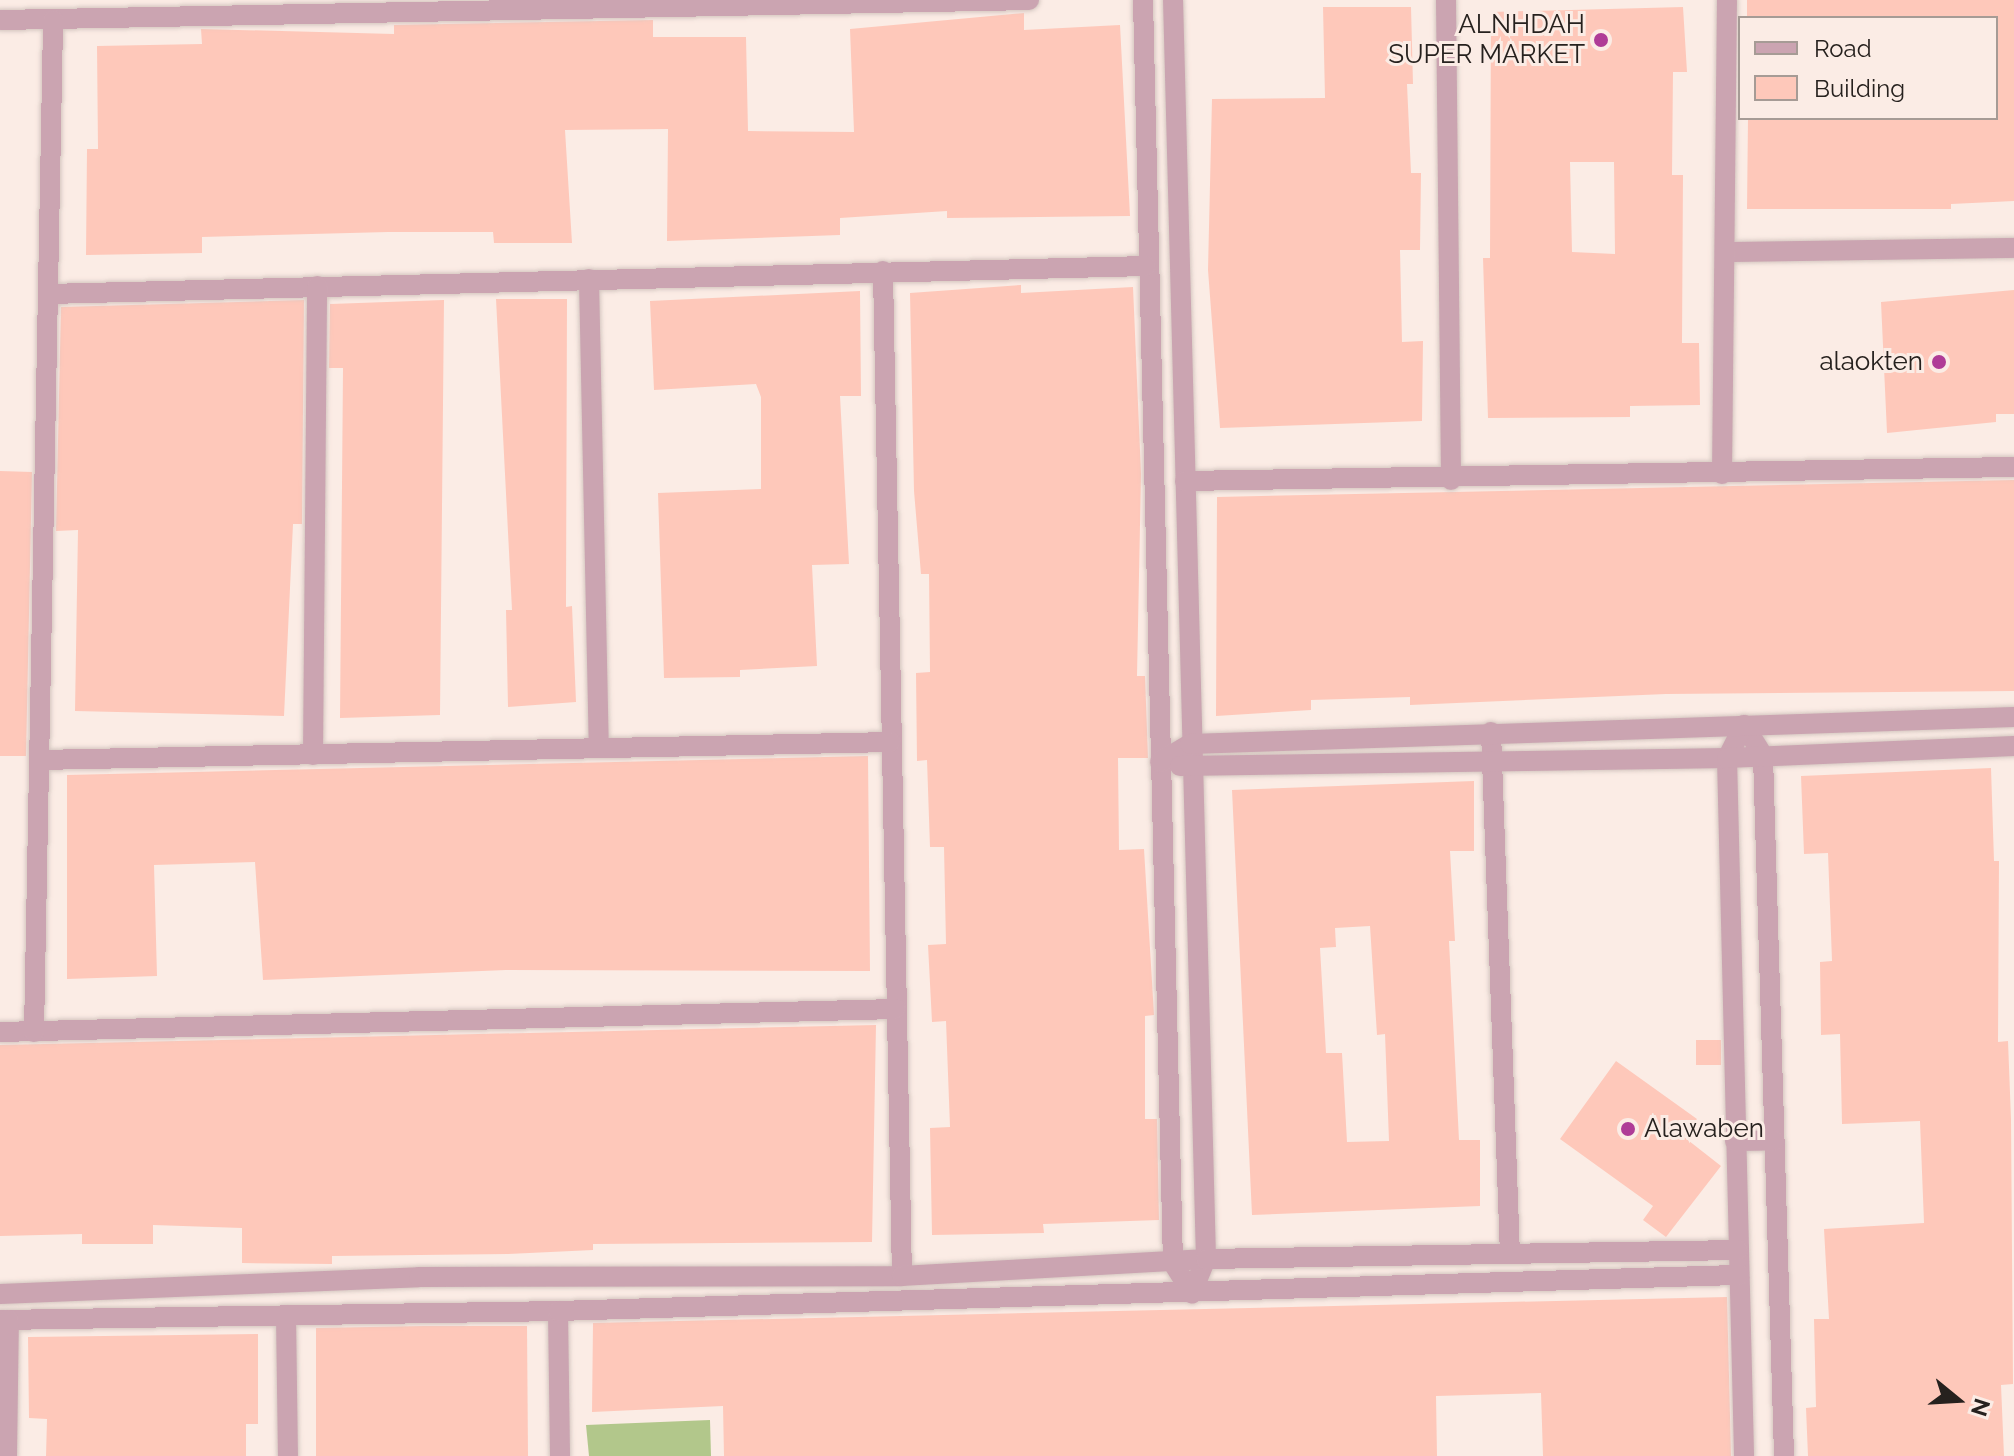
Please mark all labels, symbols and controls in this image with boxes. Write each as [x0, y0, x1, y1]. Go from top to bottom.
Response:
place label: ALNHDAH SUPER MARKET [1388, 9, 1585, 70]
legend [1738, 16, 1998, 120]
marker: ALNHDAH SUPER MARKET [1592, 31, 1610, 49]
text: Road [1814, 34, 1872, 63]
text: Building [1814, 74, 1905, 103]
place label: alaokten [1819, 346, 1923, 378]
marker: alaokten [1930, 353, 1948, 371]
place label: Alawaben [1644, 1113, 1764, 1145]
marker: Alawaben [1619, 1120, 1637, 1138]
north arrow [1918, 1360, 1998, 1440]
text: N [1966, 1395, 1996, 1419]

